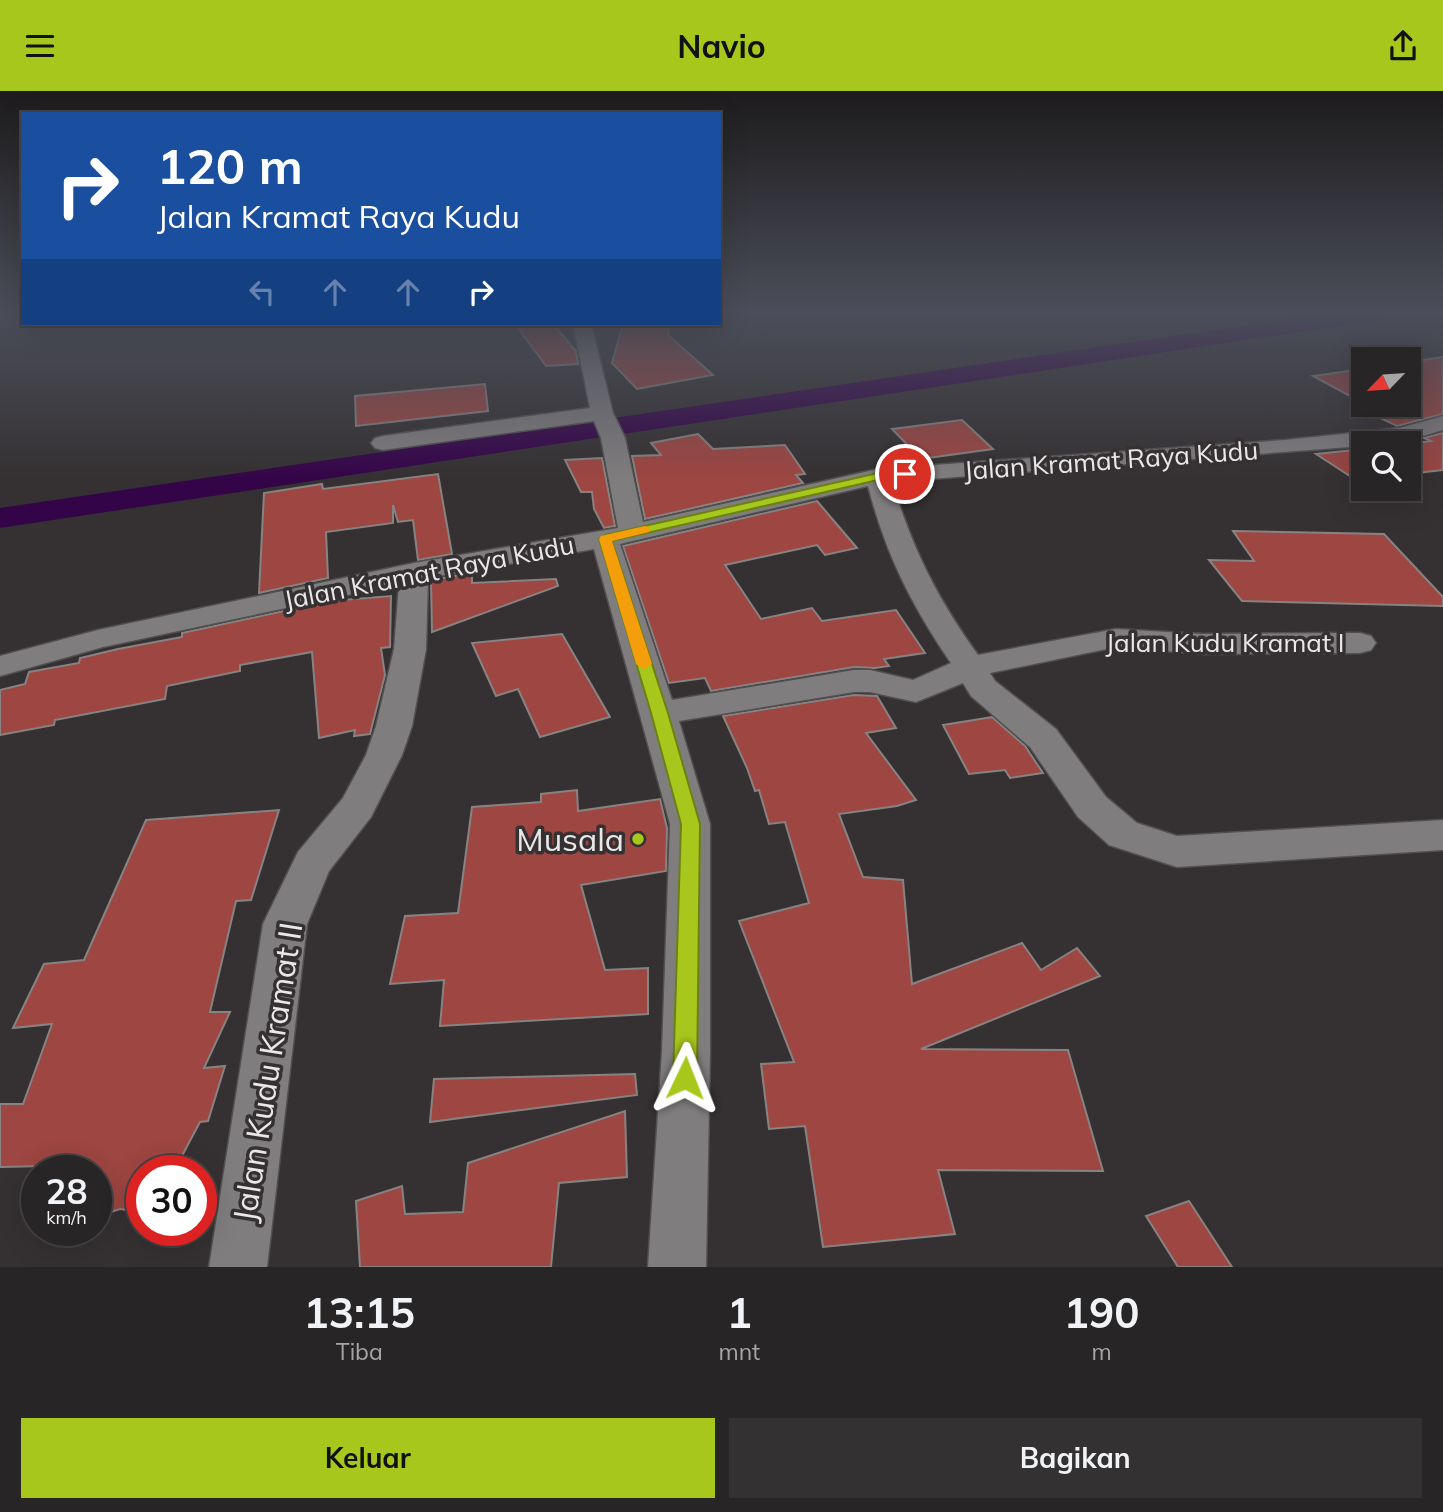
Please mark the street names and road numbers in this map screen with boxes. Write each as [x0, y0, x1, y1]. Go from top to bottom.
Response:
street label: Jalan Kramat Raya Kudu [963, 433, 1259, 487]
street label: Jalan Kramat Raya Kudu [281, 528, 577, 616]
street label: Jalan Kudu Kramat I [1105, 626, 1345, 659]
street label: Jalan Kudu Kramat II [224, 919, 310, 1225]

